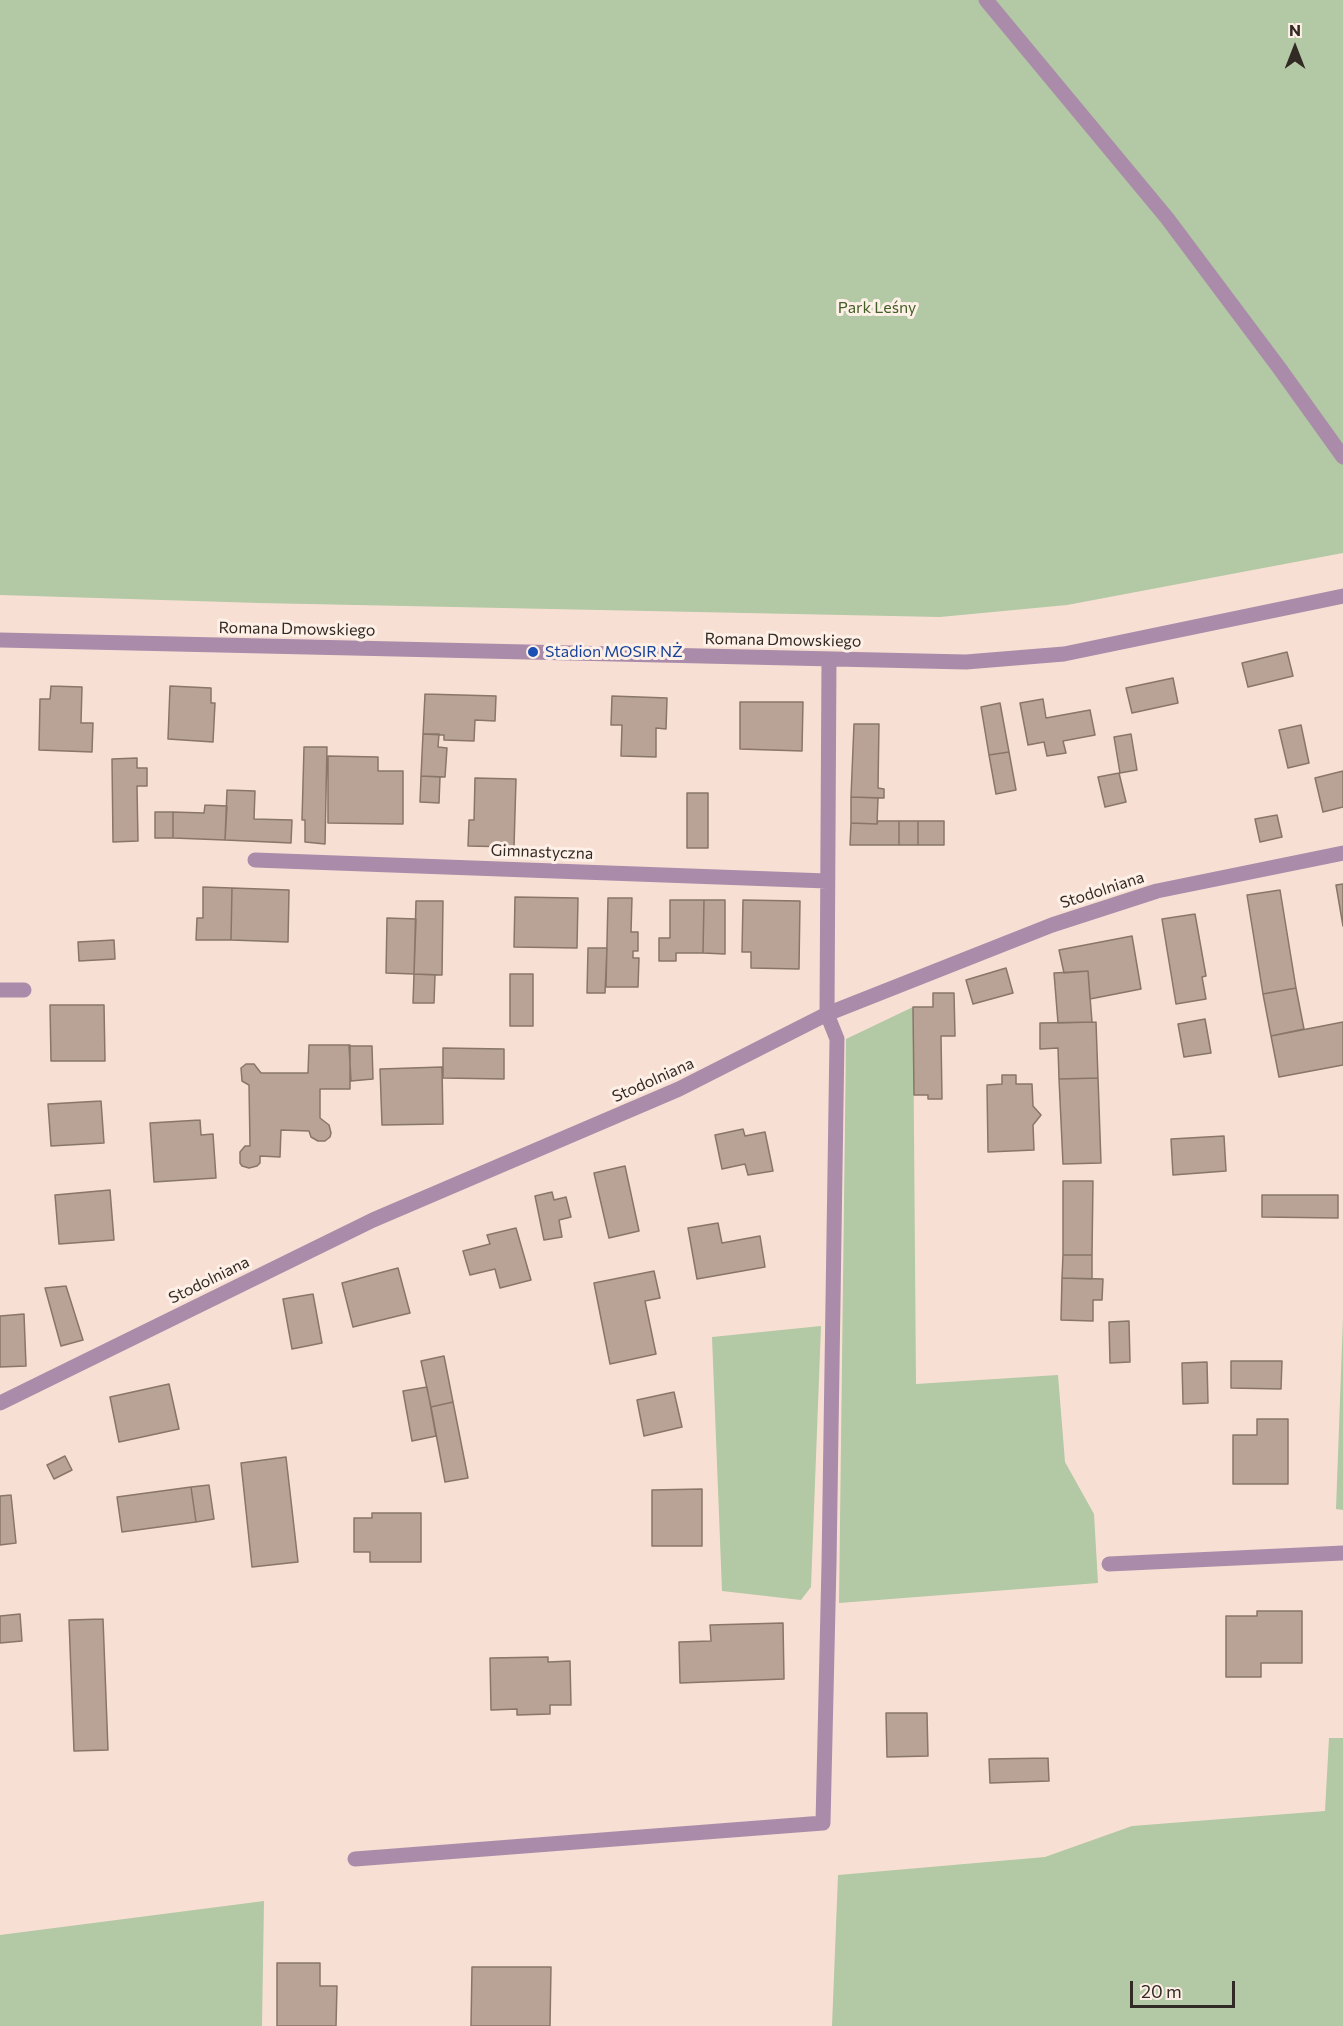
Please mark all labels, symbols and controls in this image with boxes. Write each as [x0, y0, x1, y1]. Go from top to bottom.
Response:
north arrow [1265, 18, 1325, 78]
text: N [1289, 20, 1301, 39]
park label: Park Leśny [838, 298, 916, 318]
street label: Romana Dmowskiego [218, 618, 376, 640]
street label: Romana Dmowskiego [704, 629, 862, 651]
place label: Stadion MOSIR NŻ [545, 642, 683, 662]
marker: Stadion MOSIR NŻ [526, 645, 540, 659]
street label: Gimnastyczna [490, 841, 594, 863]
street label: Stodolniana [1058, 867, 1146, 913]
street label: Stodolniana [609, 1053, 697, 1107]
street label: Stodolniana [166, 1252, 252, 1308]
scale bar [1133, 1969, 1238, 2007]
text: 20 m [1141, 1980, 1182, 2002]

